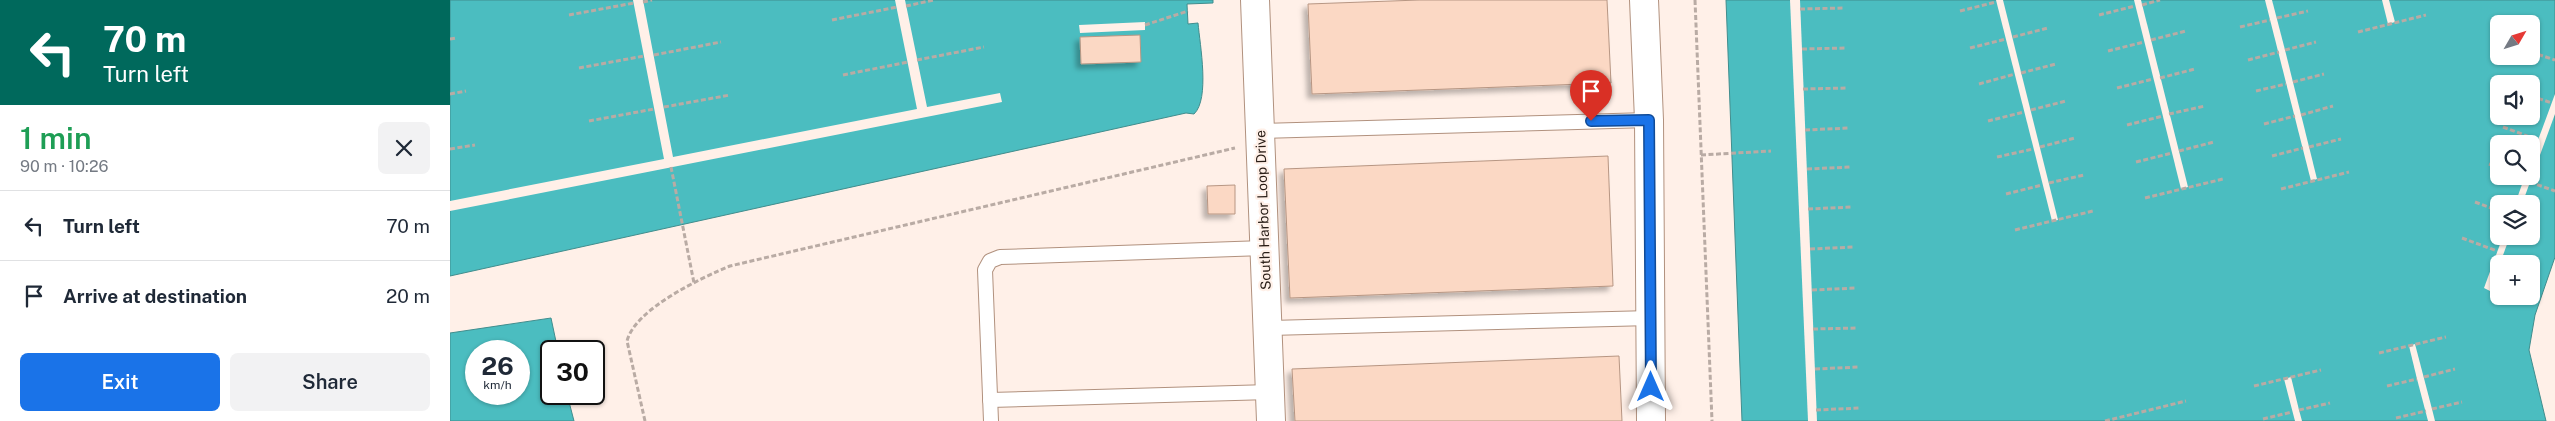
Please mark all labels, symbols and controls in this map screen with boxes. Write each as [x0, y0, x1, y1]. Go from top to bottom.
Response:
north arrow [2490, 15, 2540, 65]
map controls [2490, 15, 2540, 305]
text: 70 m [103, 19, 186, 60]
icon: left [20, 20, 85, 85]
text: Turn left [103, 61, 189, 87]
pin [1570, 70, 1612, 121]
button: sound [2490, 75, 2540, 125]
icon: arrive [1577, 77, 1605, 105]
text: 1 min [20, 120, 91, 156]
button: close [378, 122, 430, 174]
street label: South Harbor Loop Drive [1252, 130, 1274, 290]
button: search [2490, 135, 2540, 185]
text: 90 m · 10:26 [20, 157, 108, 176]
button: layers [2490, 195, 2540, 245]
icon: left [20, 212, 48, 240]
text: Turn left [63, 215, 140, 237]
text: 70 m [386, 215, 430, 237]
button: + [2490, 255, 2540, 305]
icon: arrive [20, 282, 48, 310]
text: Arrive at destination [63, 285, 247, 307]
text: 20 m [386, 285, 430, 307]
speed limit sign: 30 [540, 340, 605, 405]
text: 26 [481, 351, 514, 381]
button: Exit [20, 353, 220, 411]
button: Share [230, 353, 430, 411]
position arrow [1624, 360, 1676, 412]
text: km/h [483, 378, 512, 392]

